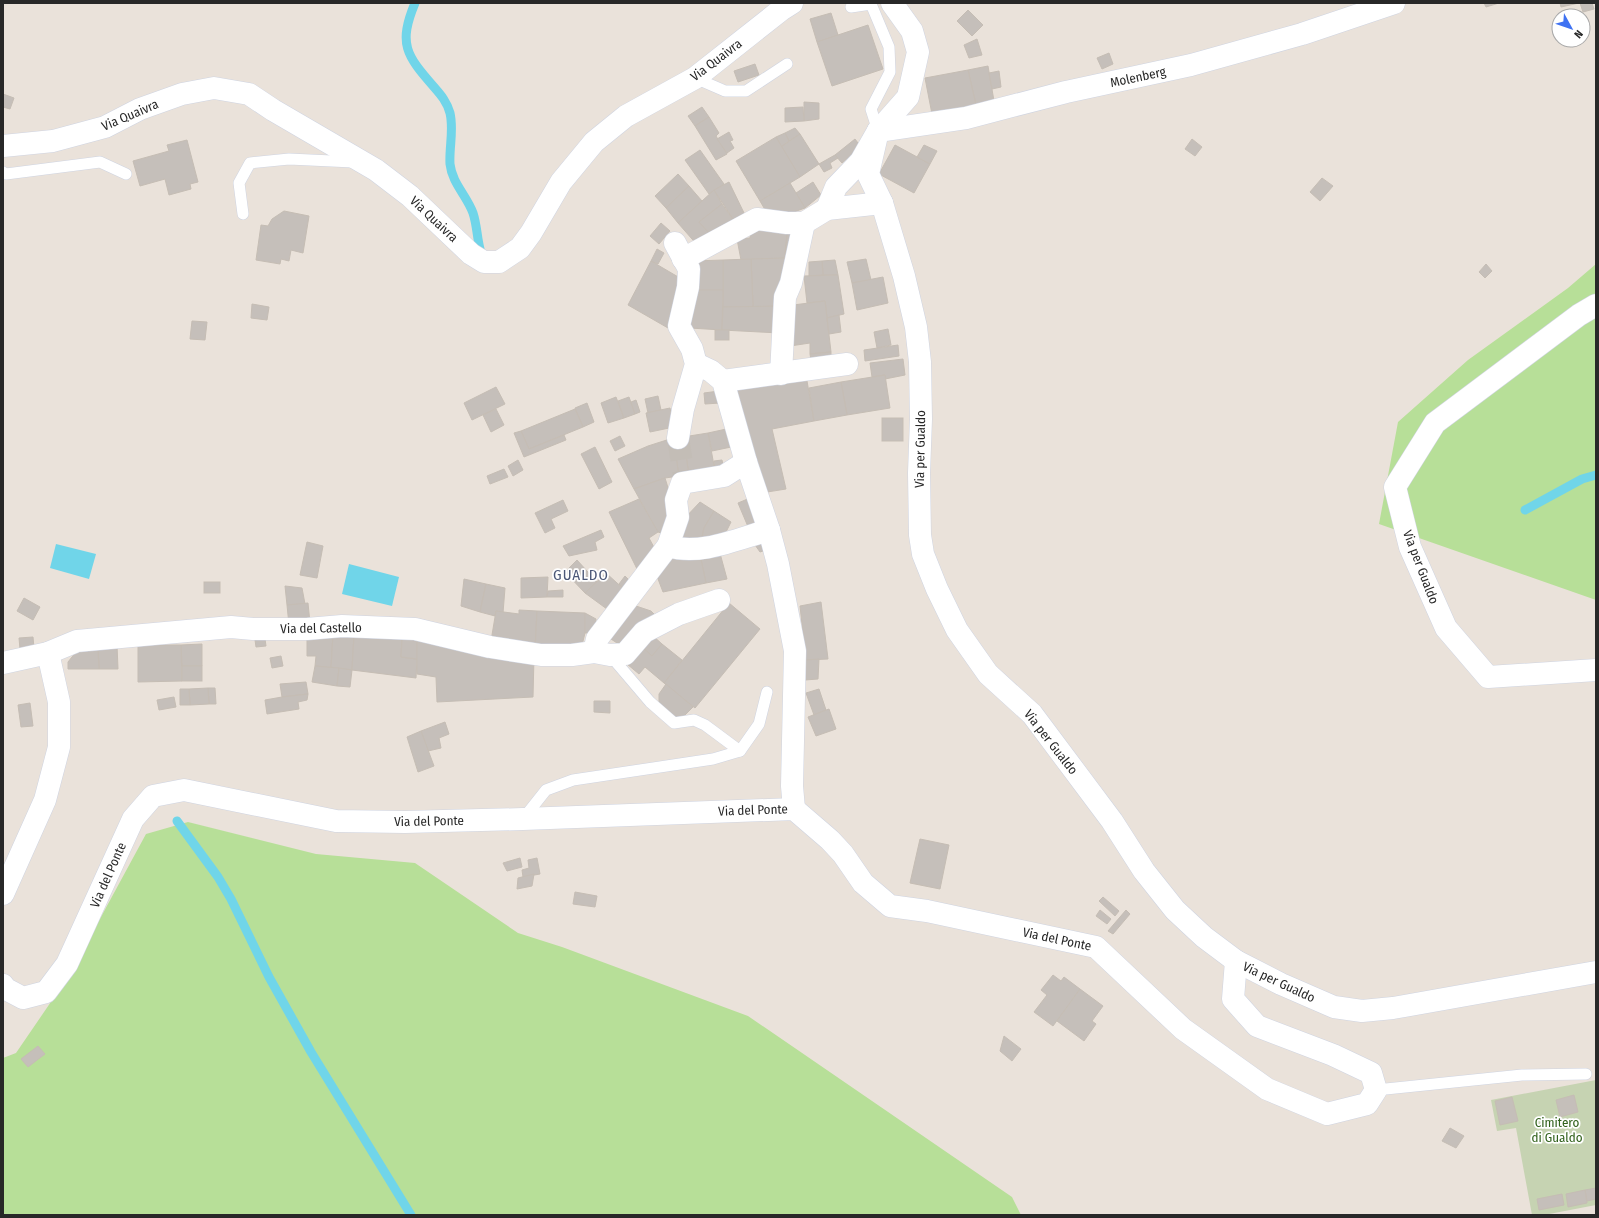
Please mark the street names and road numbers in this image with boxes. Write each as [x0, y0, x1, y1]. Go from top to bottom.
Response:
street label: Via Quaivra [687, 36, 745, 84]
street label: Molenberg [1109, 64, 1168, 90]
street label: Via Quaivra [99, 96, 161, 134]
street label: Via Quaivra [407, 193, 461, 245]
street label: Via per Gualdo [912, 410, 928, 488]
street label: Via per Gualdo [1400, 528, 1442, 606]
street label: Via del Castello [280, 620, 362, 636]
street label: Via per Gualdo [1021, 707, 1081, 777]
street label: Via del Ponte [718, 801, 788, 819]
street label: Via del Ponte [394, 813, 464, 829]
street label: Via del Ponte [87, 840, 129, 910]
street label: Via del Ponte [1021, 924, 1093, 954]
street label: Via per Gualdo [1241, 959, 1318, 1005]

